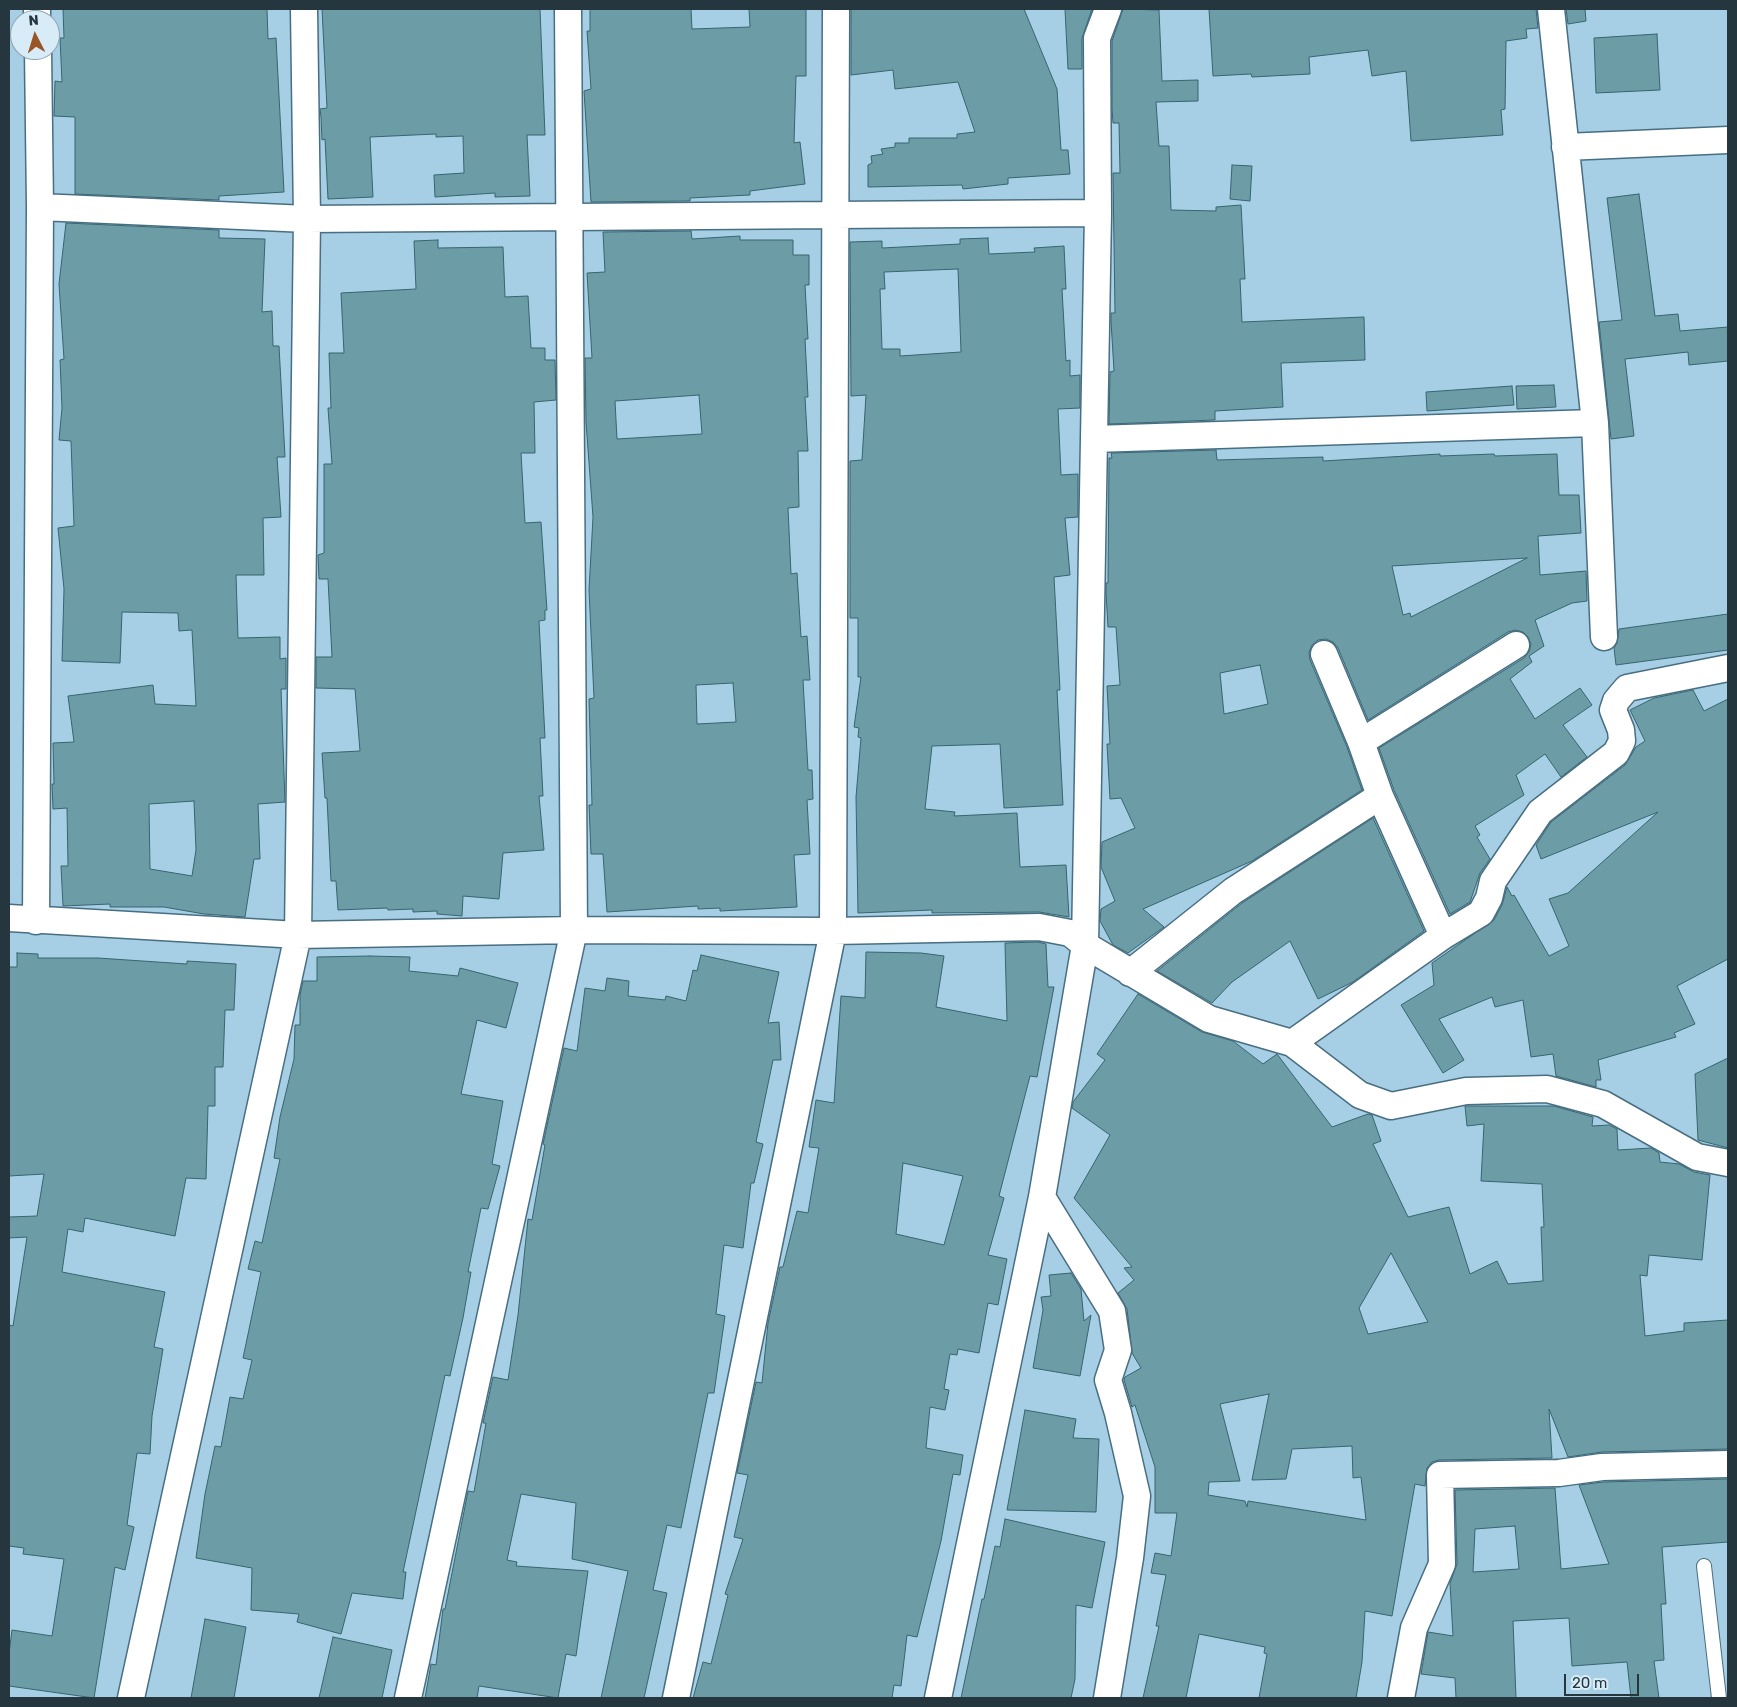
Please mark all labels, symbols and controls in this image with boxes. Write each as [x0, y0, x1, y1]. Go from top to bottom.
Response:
north arrow [10, 10, 60, 60]
text: N [28, 12, 39, 29]
scale bar [1567, 1664, 1642, 1696]
text: 20 m [1572, 1674, 1607, 1692]

